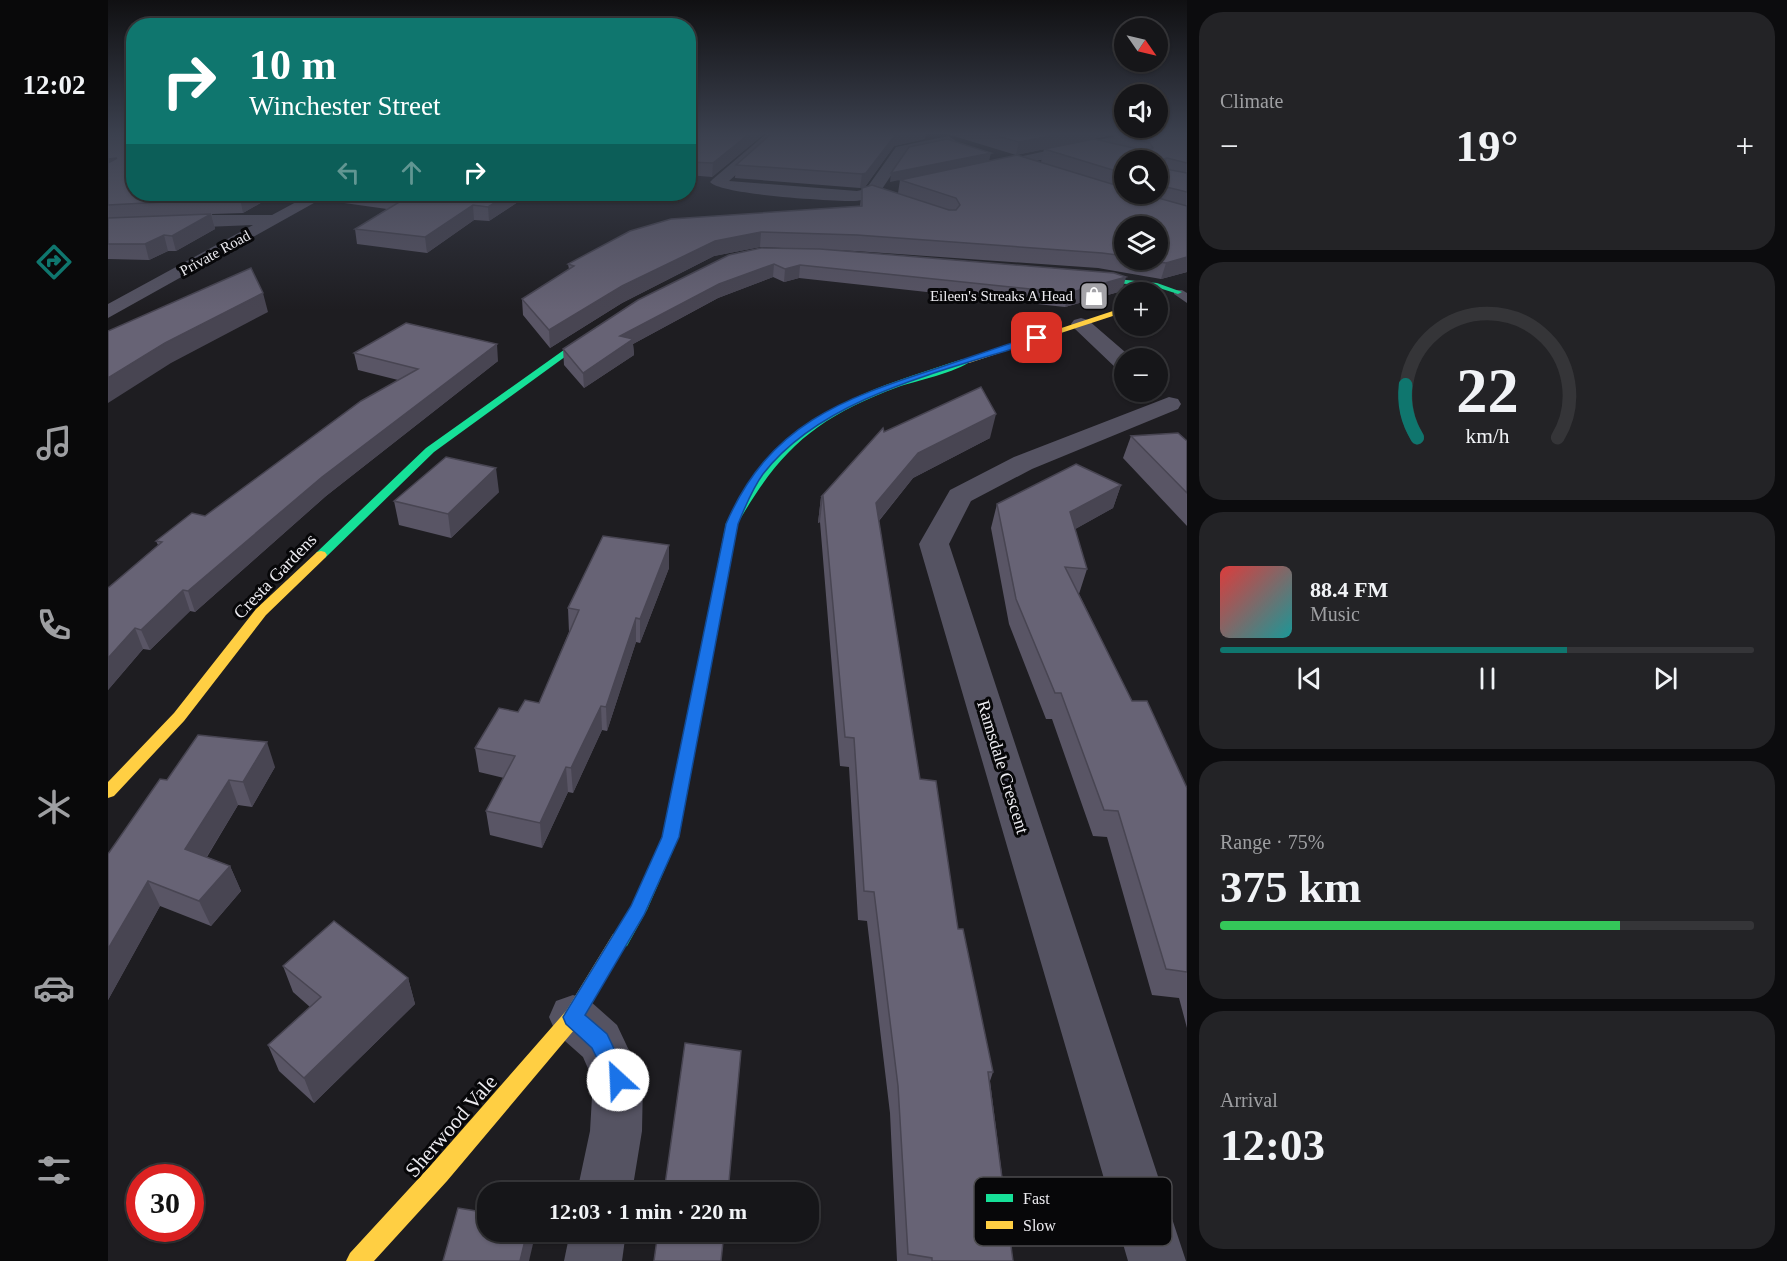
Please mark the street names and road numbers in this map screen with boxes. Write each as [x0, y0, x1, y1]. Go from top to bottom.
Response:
street label: Private Road [177, 227, 253, 279]
street label: Cresta Gardens [229, 529, 321, 623]
street label: Ramsdale Crescent [973, 698, 1033, 836]
street label: Sherwood Vale [400, 1070, 502, 1182]

